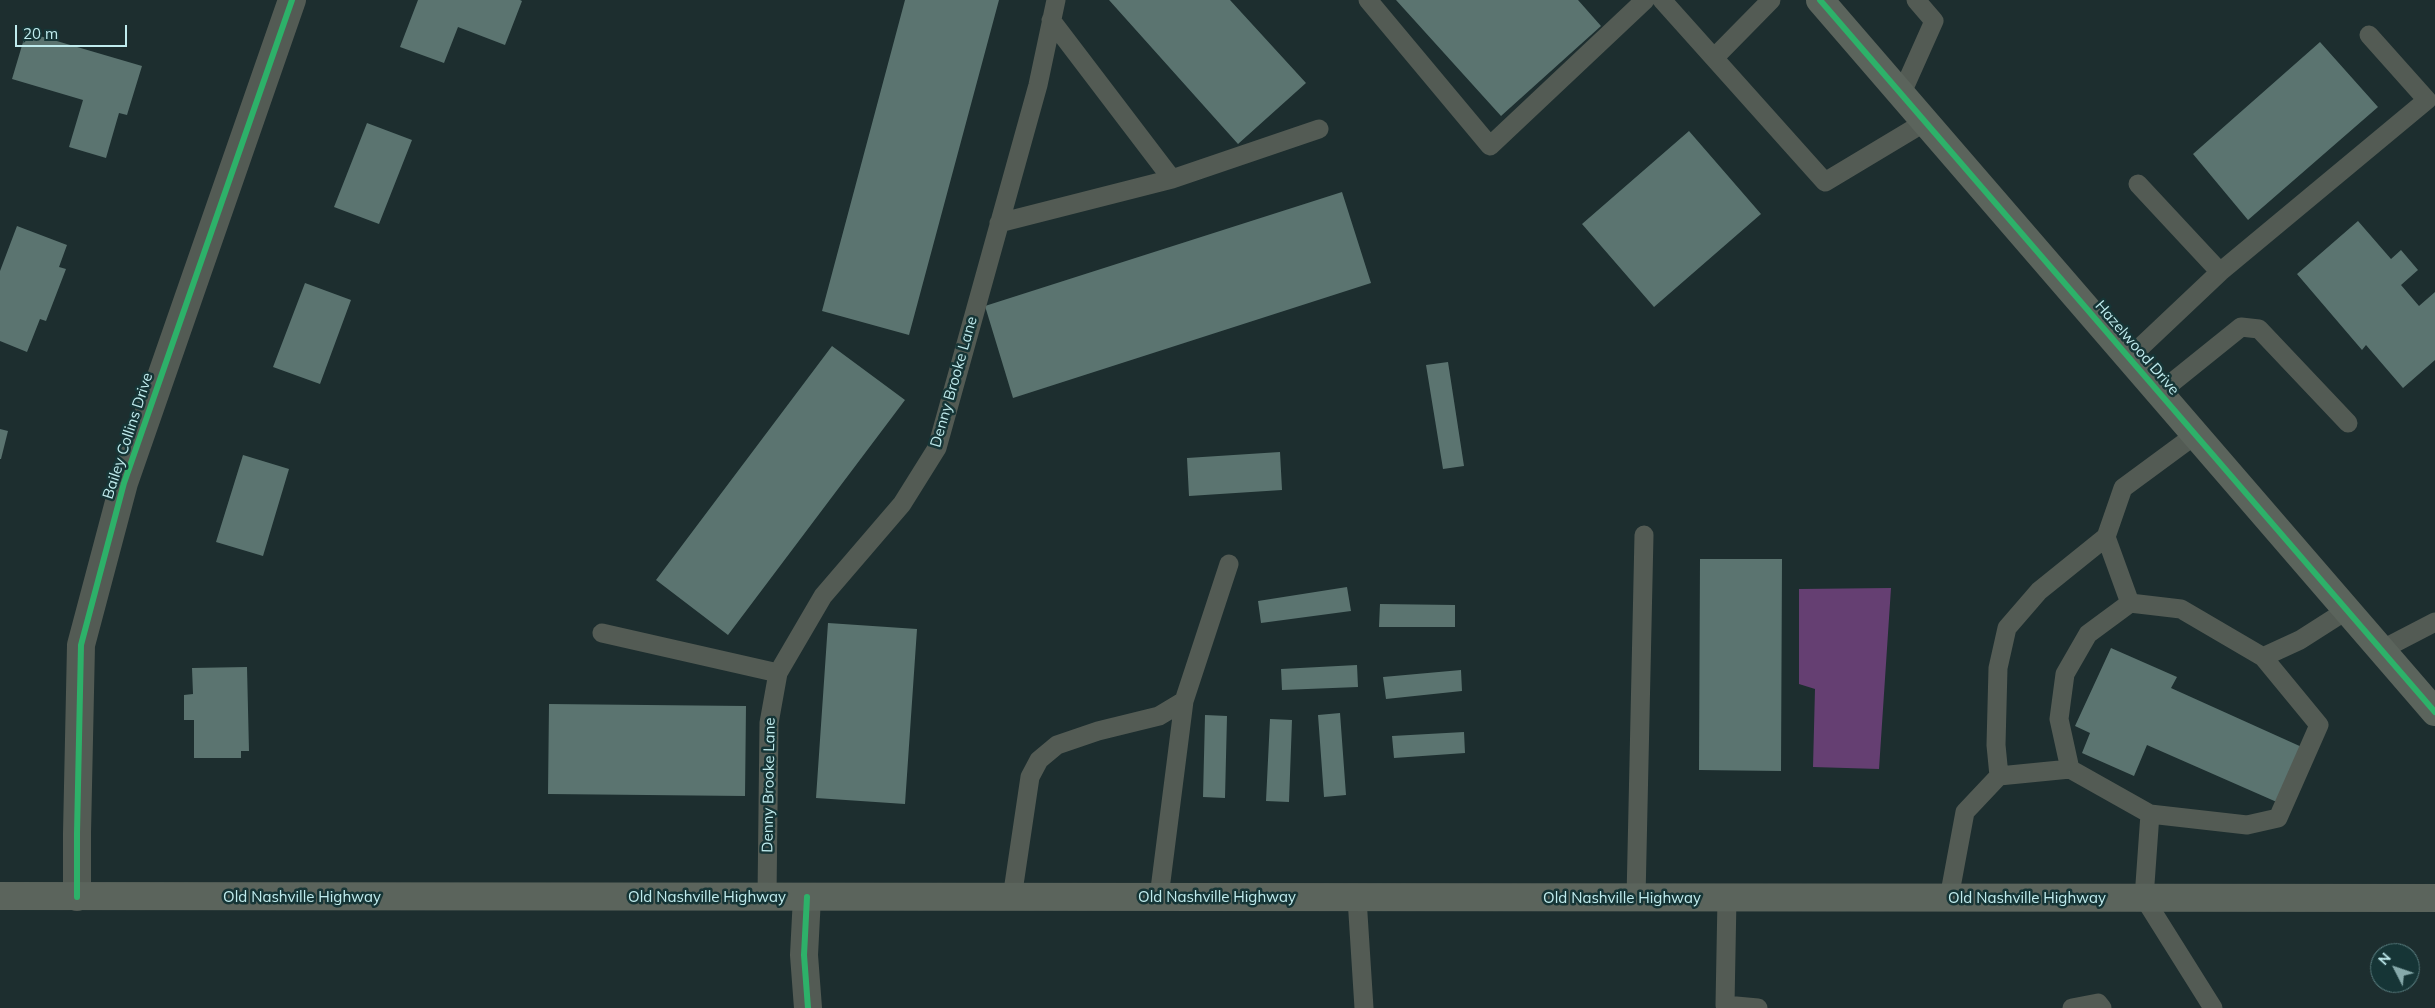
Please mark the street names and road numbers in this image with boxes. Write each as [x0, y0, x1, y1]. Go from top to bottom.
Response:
street label: Hazelwood Drive [2091, 297, 2183, 399]
street label: Denny Brooke Lane [927, 315, 981, 449]
street label: Bailey Collins Drive [99, 371, 157, 501]
street label: Denny Brooke Lane [759, 717, 779, 853]
street label: Old Nashville Highway [223, 888, 381, 906]
street label: Old Nashville Highway [628, 888, 786, 906]
street label: Old Nashville Highway [1138, 888, 1296, 906]
street label: Old Nashville Highway [1543, 889, 1701, 907]
street label: Old Nashville Highway [1948, 889, 2106, 907]

